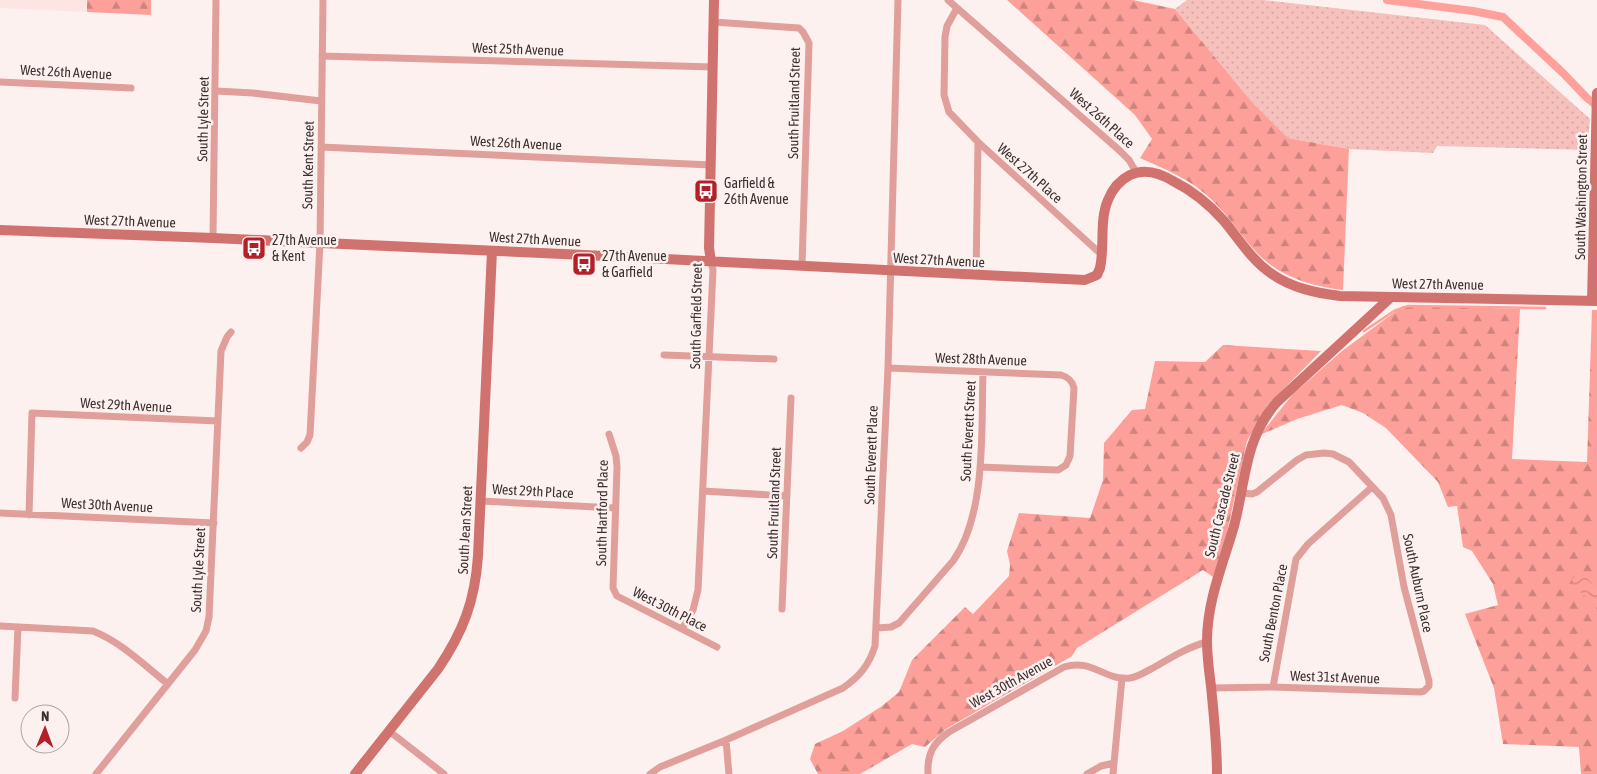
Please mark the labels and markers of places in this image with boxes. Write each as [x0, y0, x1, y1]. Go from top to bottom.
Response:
place label: Garfield & 26th Avenue [724, 175, 789, 207]
bus stop icon: Garfield & 26th Avenue [693, 178, 719, 204]
place label: 27th Avenue & Kent [272, 232, 337, 264]
bus stop icon: 27th Avenue & Kent [241, 235, 267, 261]
place label: 27th Avenue & Garfield [602, 248, 667, 280]
bus stop icon: 27th Avenue & Garfield [571, 251, 597, 277]

